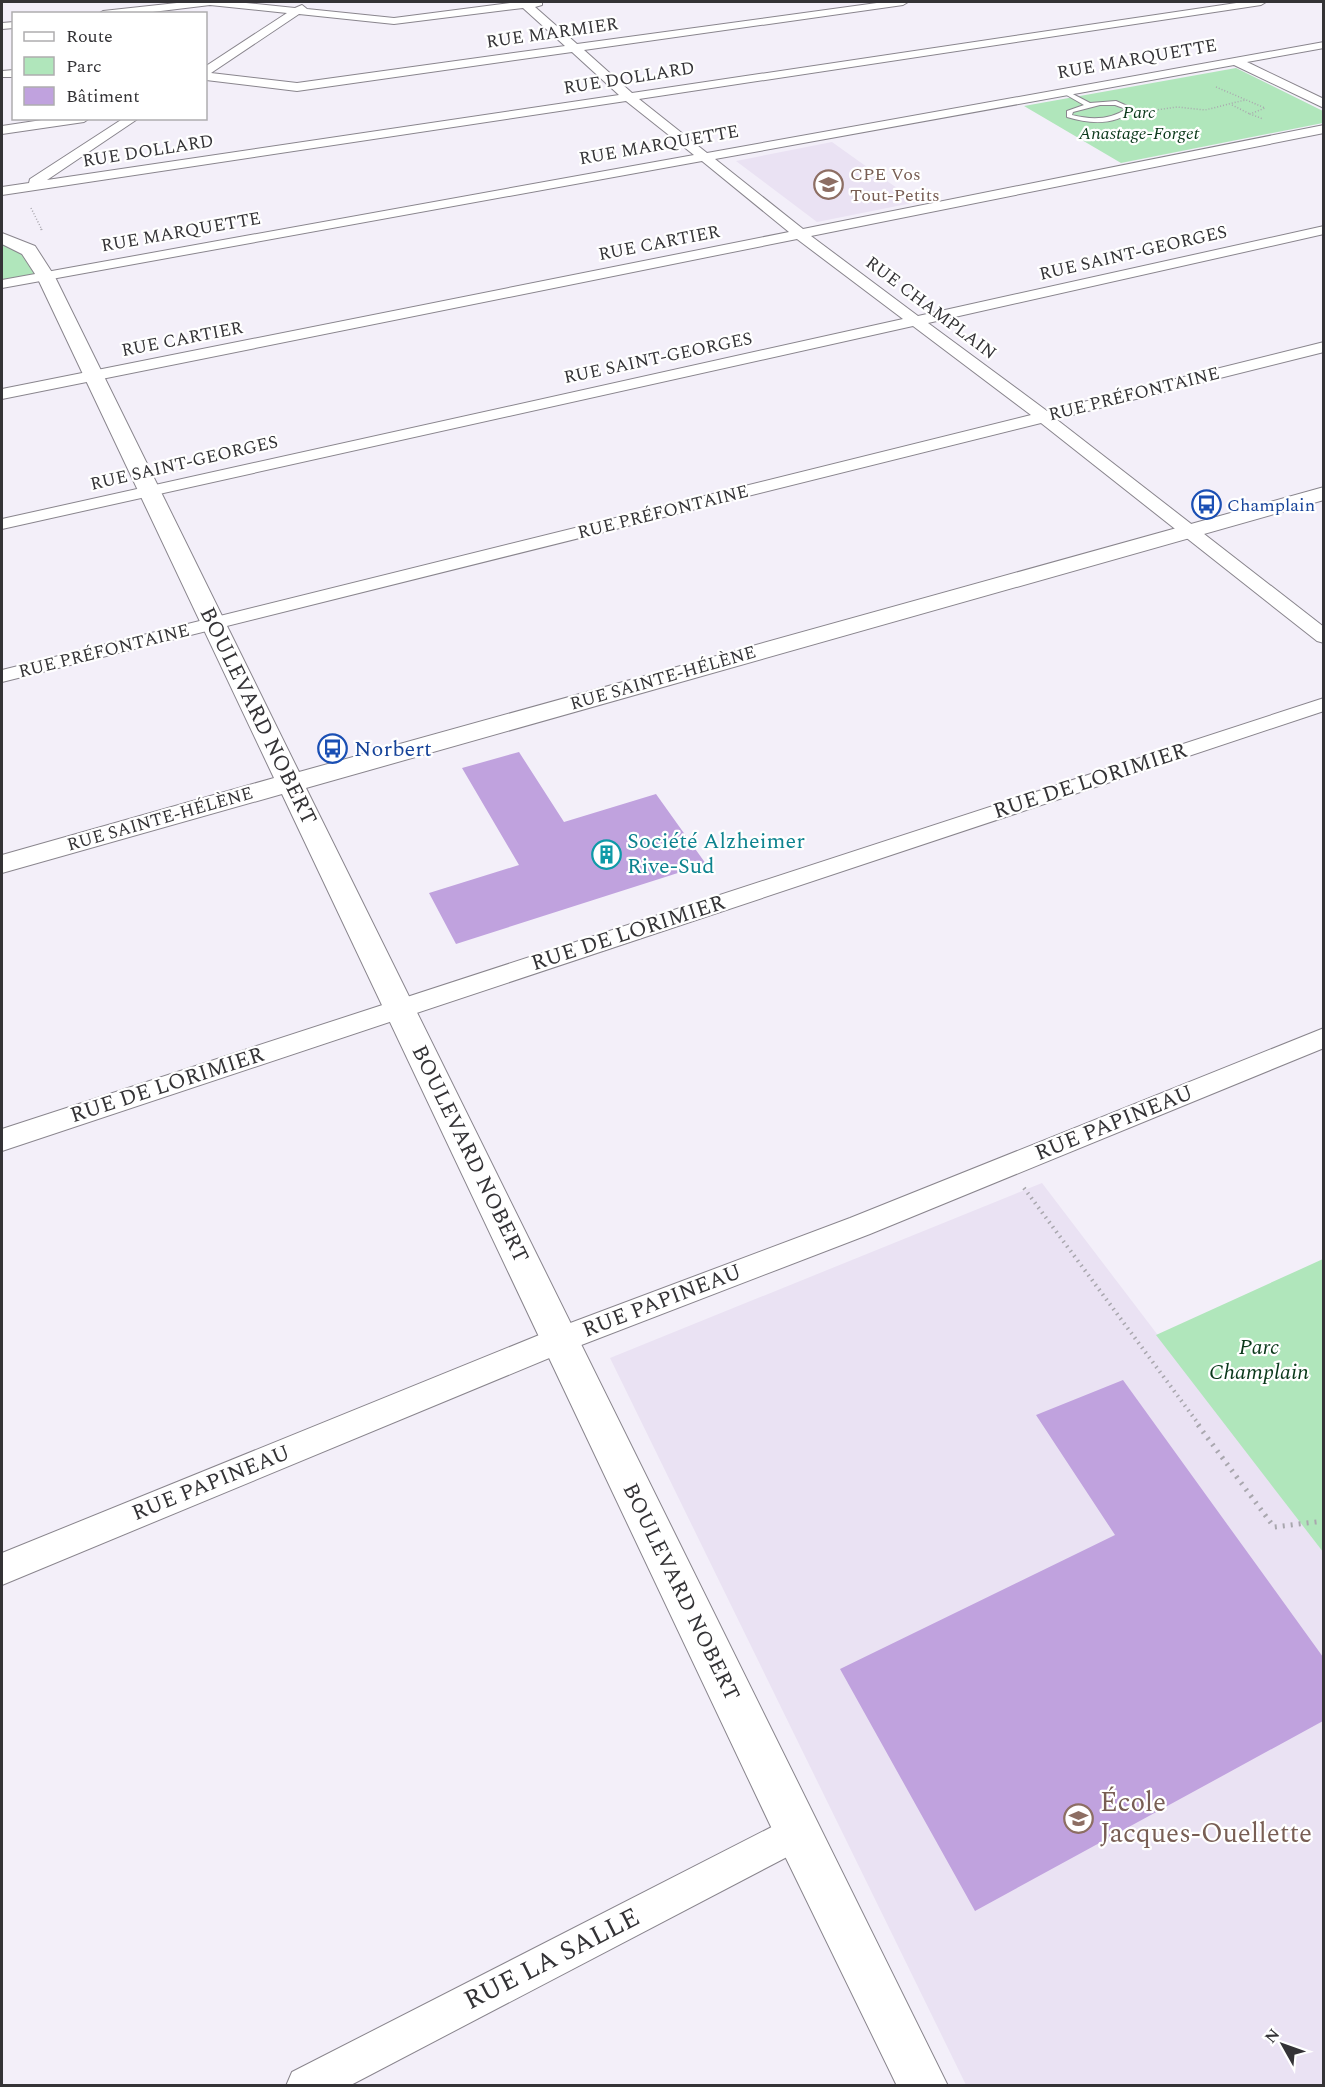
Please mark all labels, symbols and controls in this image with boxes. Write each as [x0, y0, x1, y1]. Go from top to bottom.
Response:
street label: RUE MARMIER [484, 10, 620, 56]
legend [12, 12, 207, 120]
text: Route [66, 23, 113, 50]
street label: RUE MARQUETTE [1055, 32, 1219, 86]
text: Parc [66, 53, 102, 80]
street label: RUE DOLLARD [561, 54, 697, 102]
text: Bâtiment [66, 83, 140, 110]
park label: Parc Anastage-Forget [1078, 99, 1200, 147]
street label: RUE MARQUETTE [577, 118, 741, 172]
street label: RUE DOLLARD [80, 127, 216, 175]
place label: CPE Vos Tout-Petits [850, 161, 940, 209]
school or university icon: CPE Vos Tout-Petits [813, 168, 845, 200]
street label: RUE MARQUETTE [99, 205, 263, 259]
street label: RUE CARTIER [596, 218, 722, 268]
street label: RUE SAINT-GEORGES [1036, 218, 1230, 288]
street label: RUE CHAMPLAIN [860, 250, 1002, 366]
street label: RUE CARTIER [119, 314, 245, 364]
street label: RUE SAINT-GEORGES [561, 325, 755, 391]
street label: RUE PRÉFONTAINE [1046, 360, 1222, 428]
street label: RUE SAINT-GEORGES [87, 428, 281, 498]
street label: RUE PRÉFONTAINE [575, 478, 751, 546]
bus stop icon: Champlain [1190, 489, 1222, 521]
place label: Champlain [1227, 492, 1315, 519]
street label: BOULEVARD NOBERT [191, 601, 325, 831]
street label: RUE PRÉFONTAINE [16, 617, 192, 685]
street label: RUE SAINTE-HÉLÈNE [567, 639, 759, 717]
bus stop icon: Norbert [317, 733, 349, 765]
place label: Norbert [354, 733, 432, 766]
street label: RUE DE LORIMIER [989, 734, 1192, 828]
street label: RUE SAINTE-HÉLÈNE [64, 780, 256, 858]
place label: Société Alzheimer Rive-Sud [627, 825, 805, 883]
building icon: Société Alzheimer Rive-Sud [590, 838, 622, 870]
street label: RUE DE LORIMIER [527, 886, 730, 980]
street label: RUE DE LORIMIER [66, 1038, 269, 1132]
street label: BOULEVARD NOBERT [403, 1039, 537, 1269]
street label: RUE PAPINEAU [1030, 1076, 1198, 1170]
street label: RUE PAPINEAU [578, 1255, 746, 1347]
park label: Parc Champlain [1209, 1331, 1309, 1389]
street label: RUE PAPINEAU [127, 1436, 295, 1530]
street label: BOULEVARD NOBERT [614, 1477, 748, 1707]
place label: École Jacques-Ouellette [1100, 1782, 1312, 1855]
school or university icon: École Jacques-Ouellette [1063, 1803, 1095, 1835]
street label: RUE LA SALLE [457, 1897, 647, 2021]
north arrow [1253, 2015, 1313, 2075]
text: N [1259, 2023, 1286, 2049]

